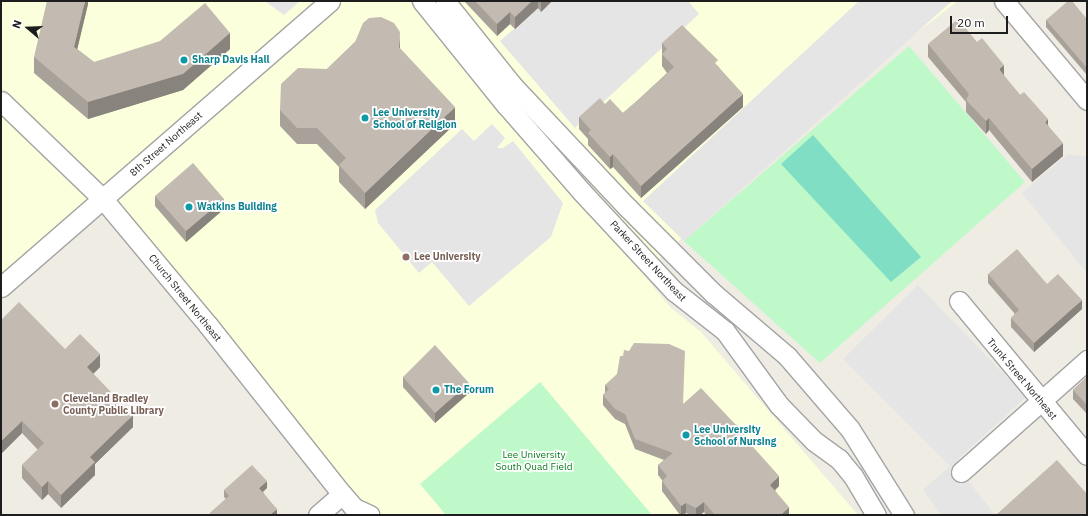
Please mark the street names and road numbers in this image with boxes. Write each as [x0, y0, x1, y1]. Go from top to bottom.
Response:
street label: 8th Street Northeast [127, 109, 205, 179]
street label: Parker Street Northeast [607, 218, 689, 304]
street label: Church Street Northeast [146, 252, 224, 344]
street label: Trunk Street Northeast [984, 336, 1060, 422]

